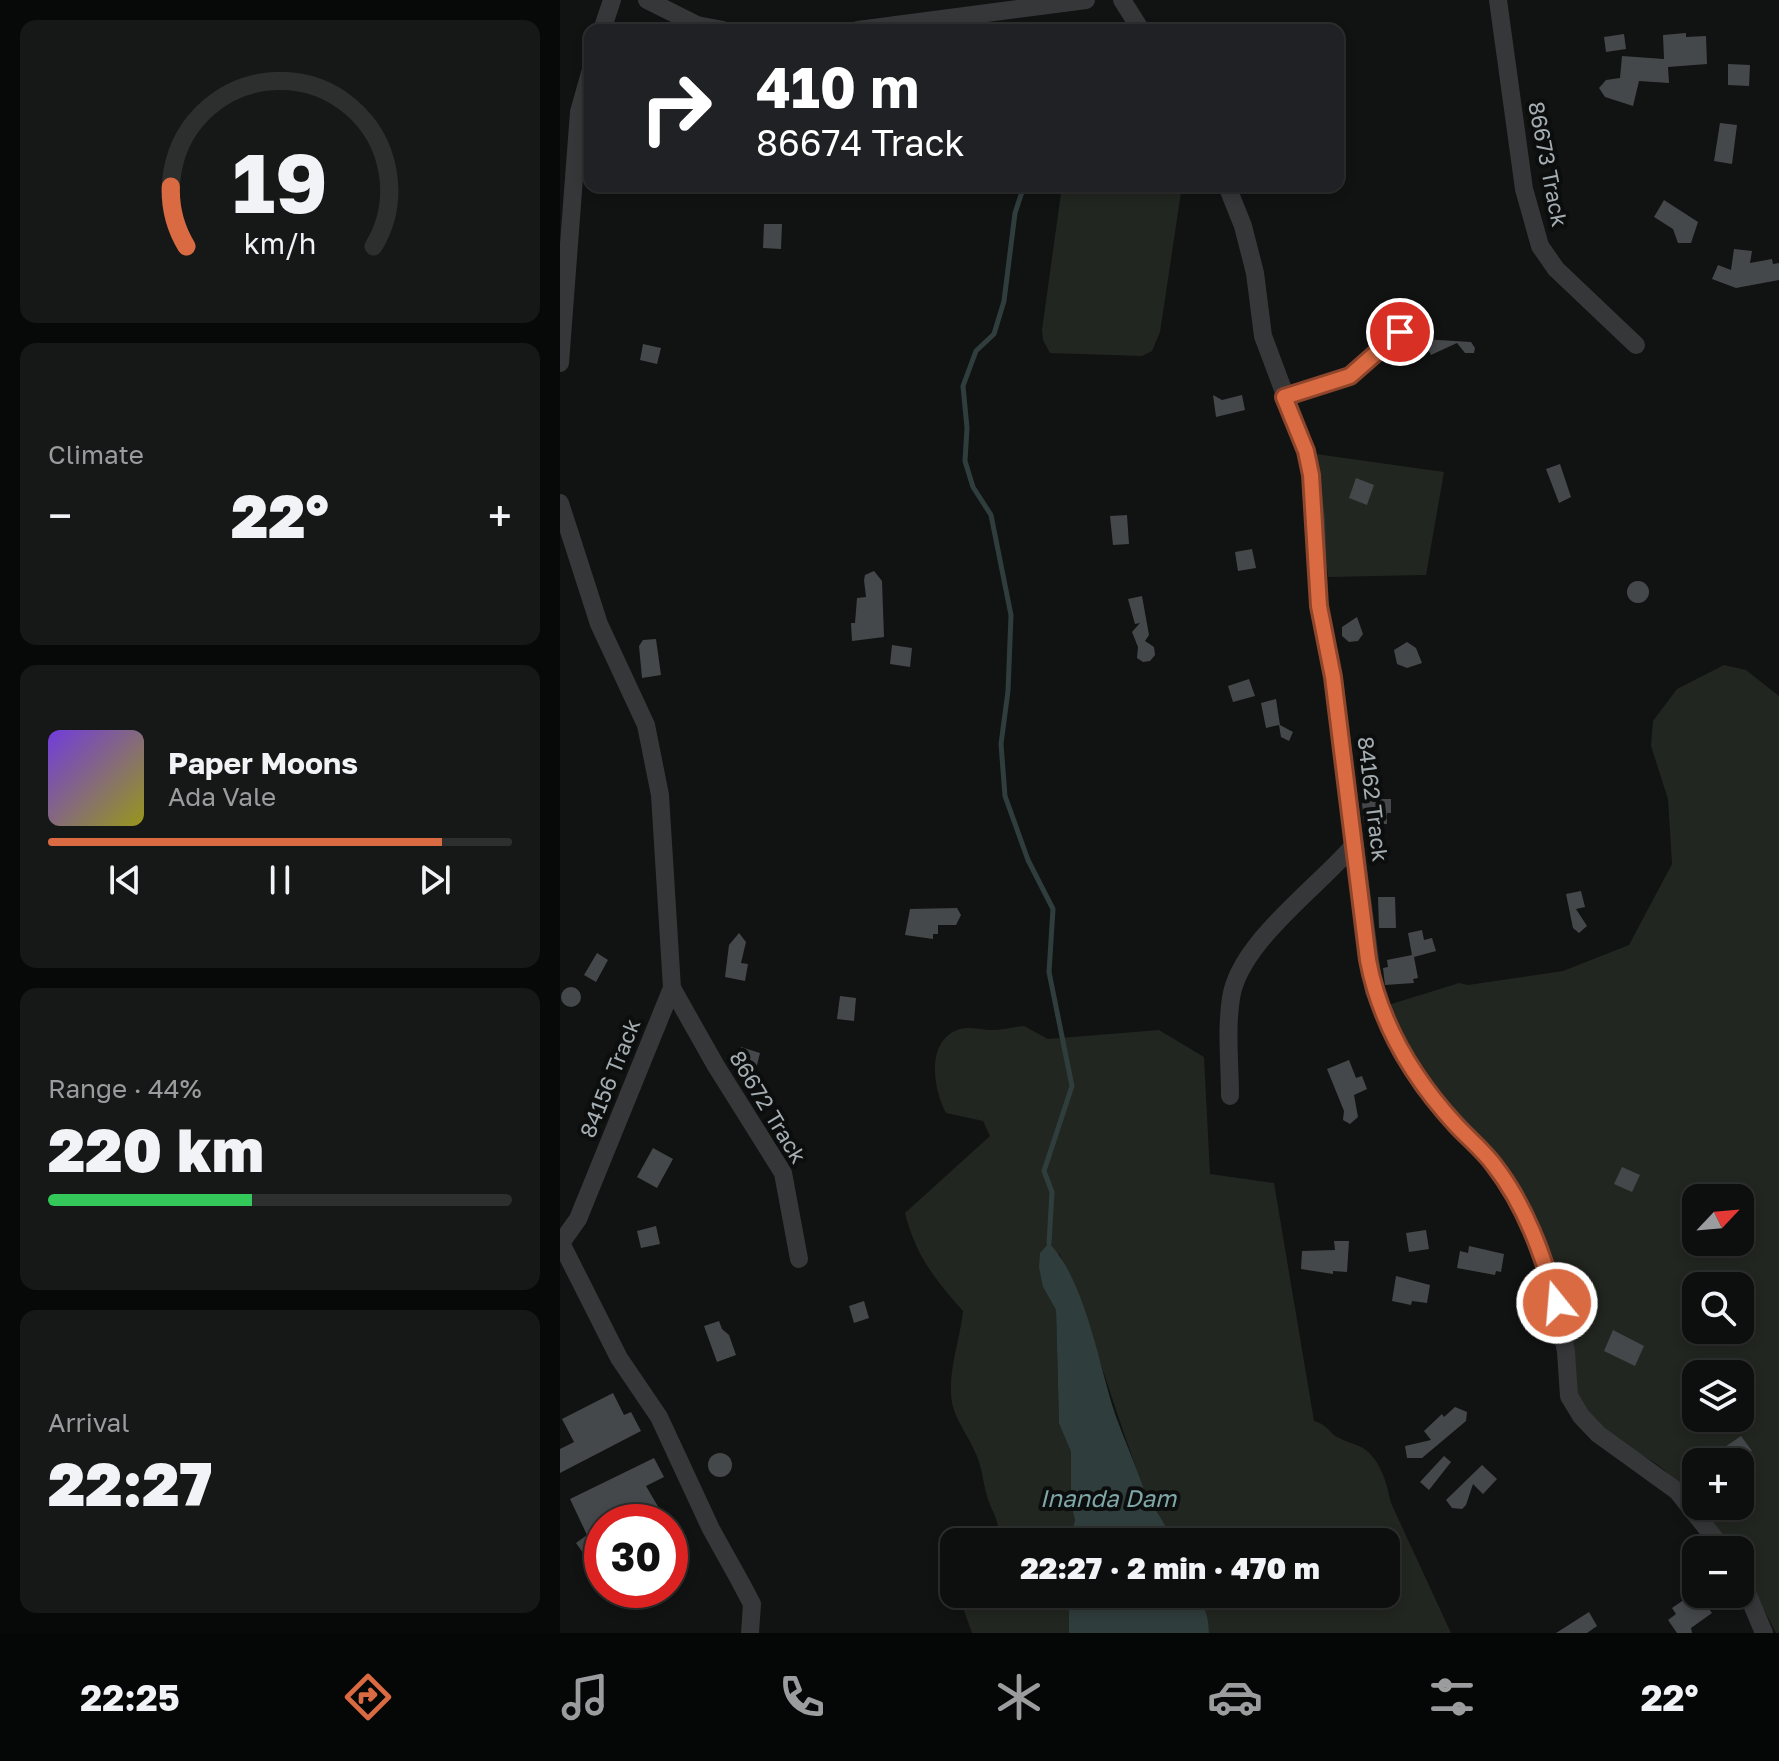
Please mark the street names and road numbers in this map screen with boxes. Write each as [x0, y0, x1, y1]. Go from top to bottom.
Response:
street label: 86673 Track [1523, 99, 1574, 229]
street label: 84162 Track [1352, 735, 1395, 863]
street label: 84156 Track [573, 1014, 646, 1141]
street label: 86672 Track [724, 1045, 813, 1168]

